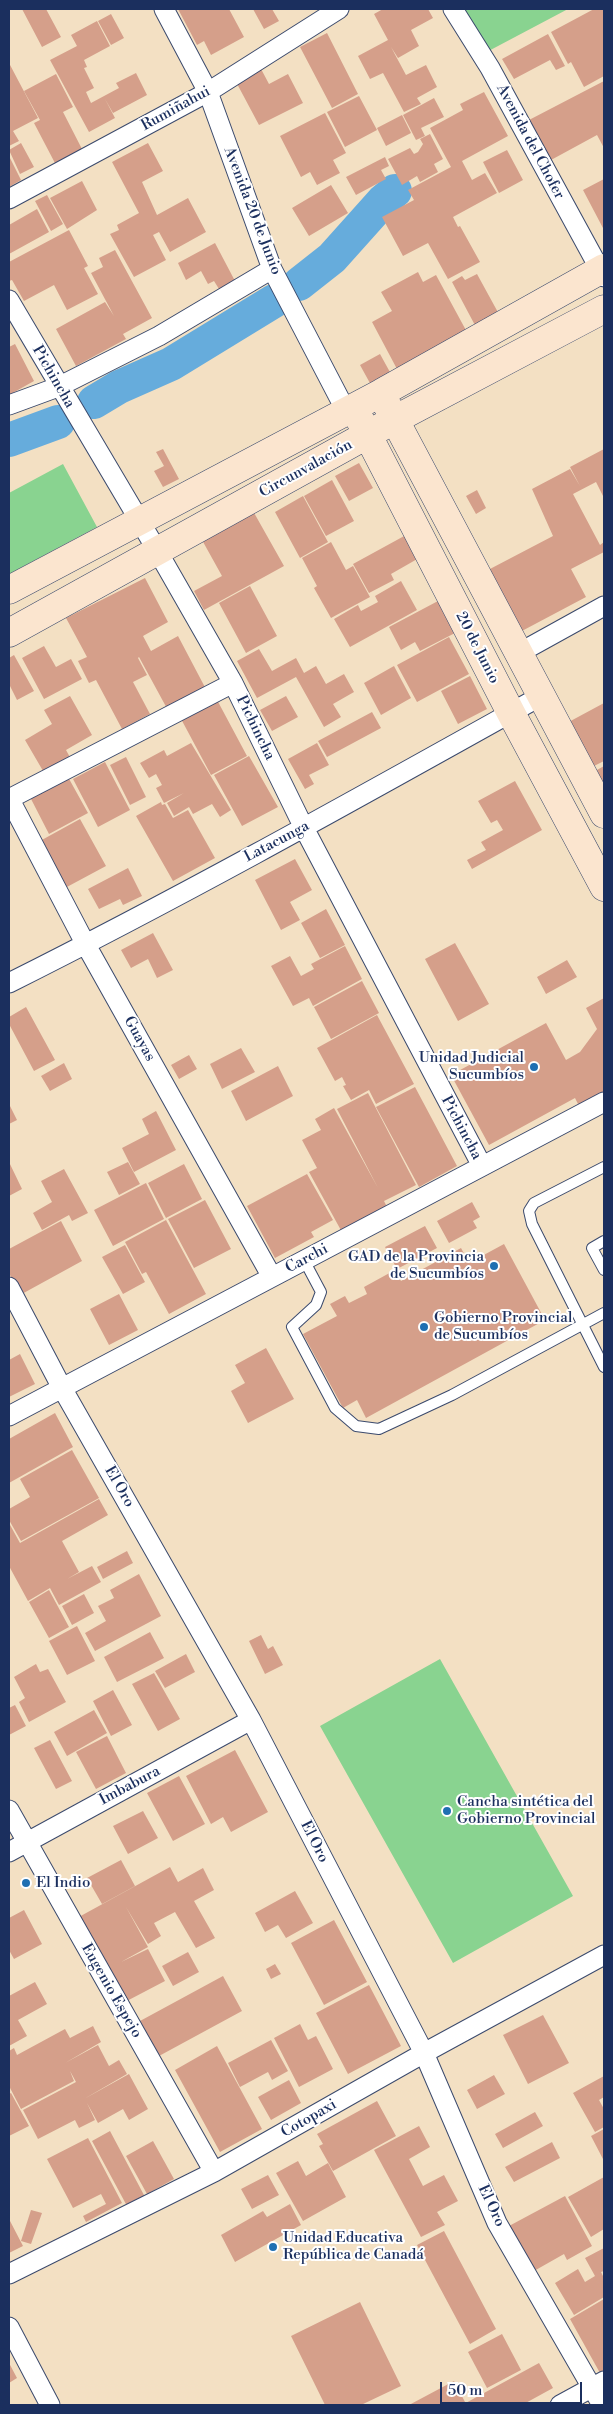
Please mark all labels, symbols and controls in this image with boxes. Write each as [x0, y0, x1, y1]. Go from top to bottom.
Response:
street label: Avenida del Chofer [492, 81, 568, 203]
street label: Rumiñahui [138, 83, 214, 135]
street label: Avenida 20 de Junio [219, 145, 285, 277]
street label: Pichincha [28, 342, 78, 412]
street label: Circunvalación [256, 436, 356, 502]
street label: 20 de Junio [451, 609, 503, 687]
street label: Pichincha [232, 693, 278, 763]
street label: Latacunga [241, 817, 313, 867]
street label: Guayas [119, 1013, 159, 1065]
place label: Unidad Judicial Sucumbíos [419, 1049, 524, 1084]
marker: Unidad Judicial Sucumbíos [528, 1061, 540, 1073]
street label: Pichincha [437, 1093, 485, 1163]
street label: Carchi [283, 1240, 331, 1278]
place label: GAD de la Provincia de Sucumbíos [348, 1248, 484, 1283]
marker: GAD de la Provincia de Sucumbíos [488, 1260, 500, 1272]
place label: Gobierno Provincial de Sucumbíos [434, 1309, 572, 1344]
marker: Gobierno Provincial de Sucumbíos [418, 1321, 430, 1333]
street label: El Oro [100, 1463, 138, 1511]
street label: Imbabura [97, 1763, 163, 1809]
place label: Cancha sintética del Gobierno Provincial [457, 1793, 595, 1828]
marker: Cancha sintética del Gobierno Provincial [441, 1805, 453, 1817]
street label: El Oro [296, 1818, 332, 1866]
place label: El Indio [36, 1874, 90, 1892]
marker: El Indio [20, 1877, 32, 1889]
street label: Eugenio Espejo [77, 1941, 145, 2041]
street label: Cotopaxi [278, 2096, 340, 2142]
street label: El Oro [473, 2182, 509, 2230]
place label: Unidad Educativa República de Canadá [283, 2229, 424, 2264]
marker: Unidad Educativa República de Canadá [267, 2241, 279, 2253]
scale bar [443, 2372, 586, 2404]
text: 50 m [448, 2381, 482, 2400]

